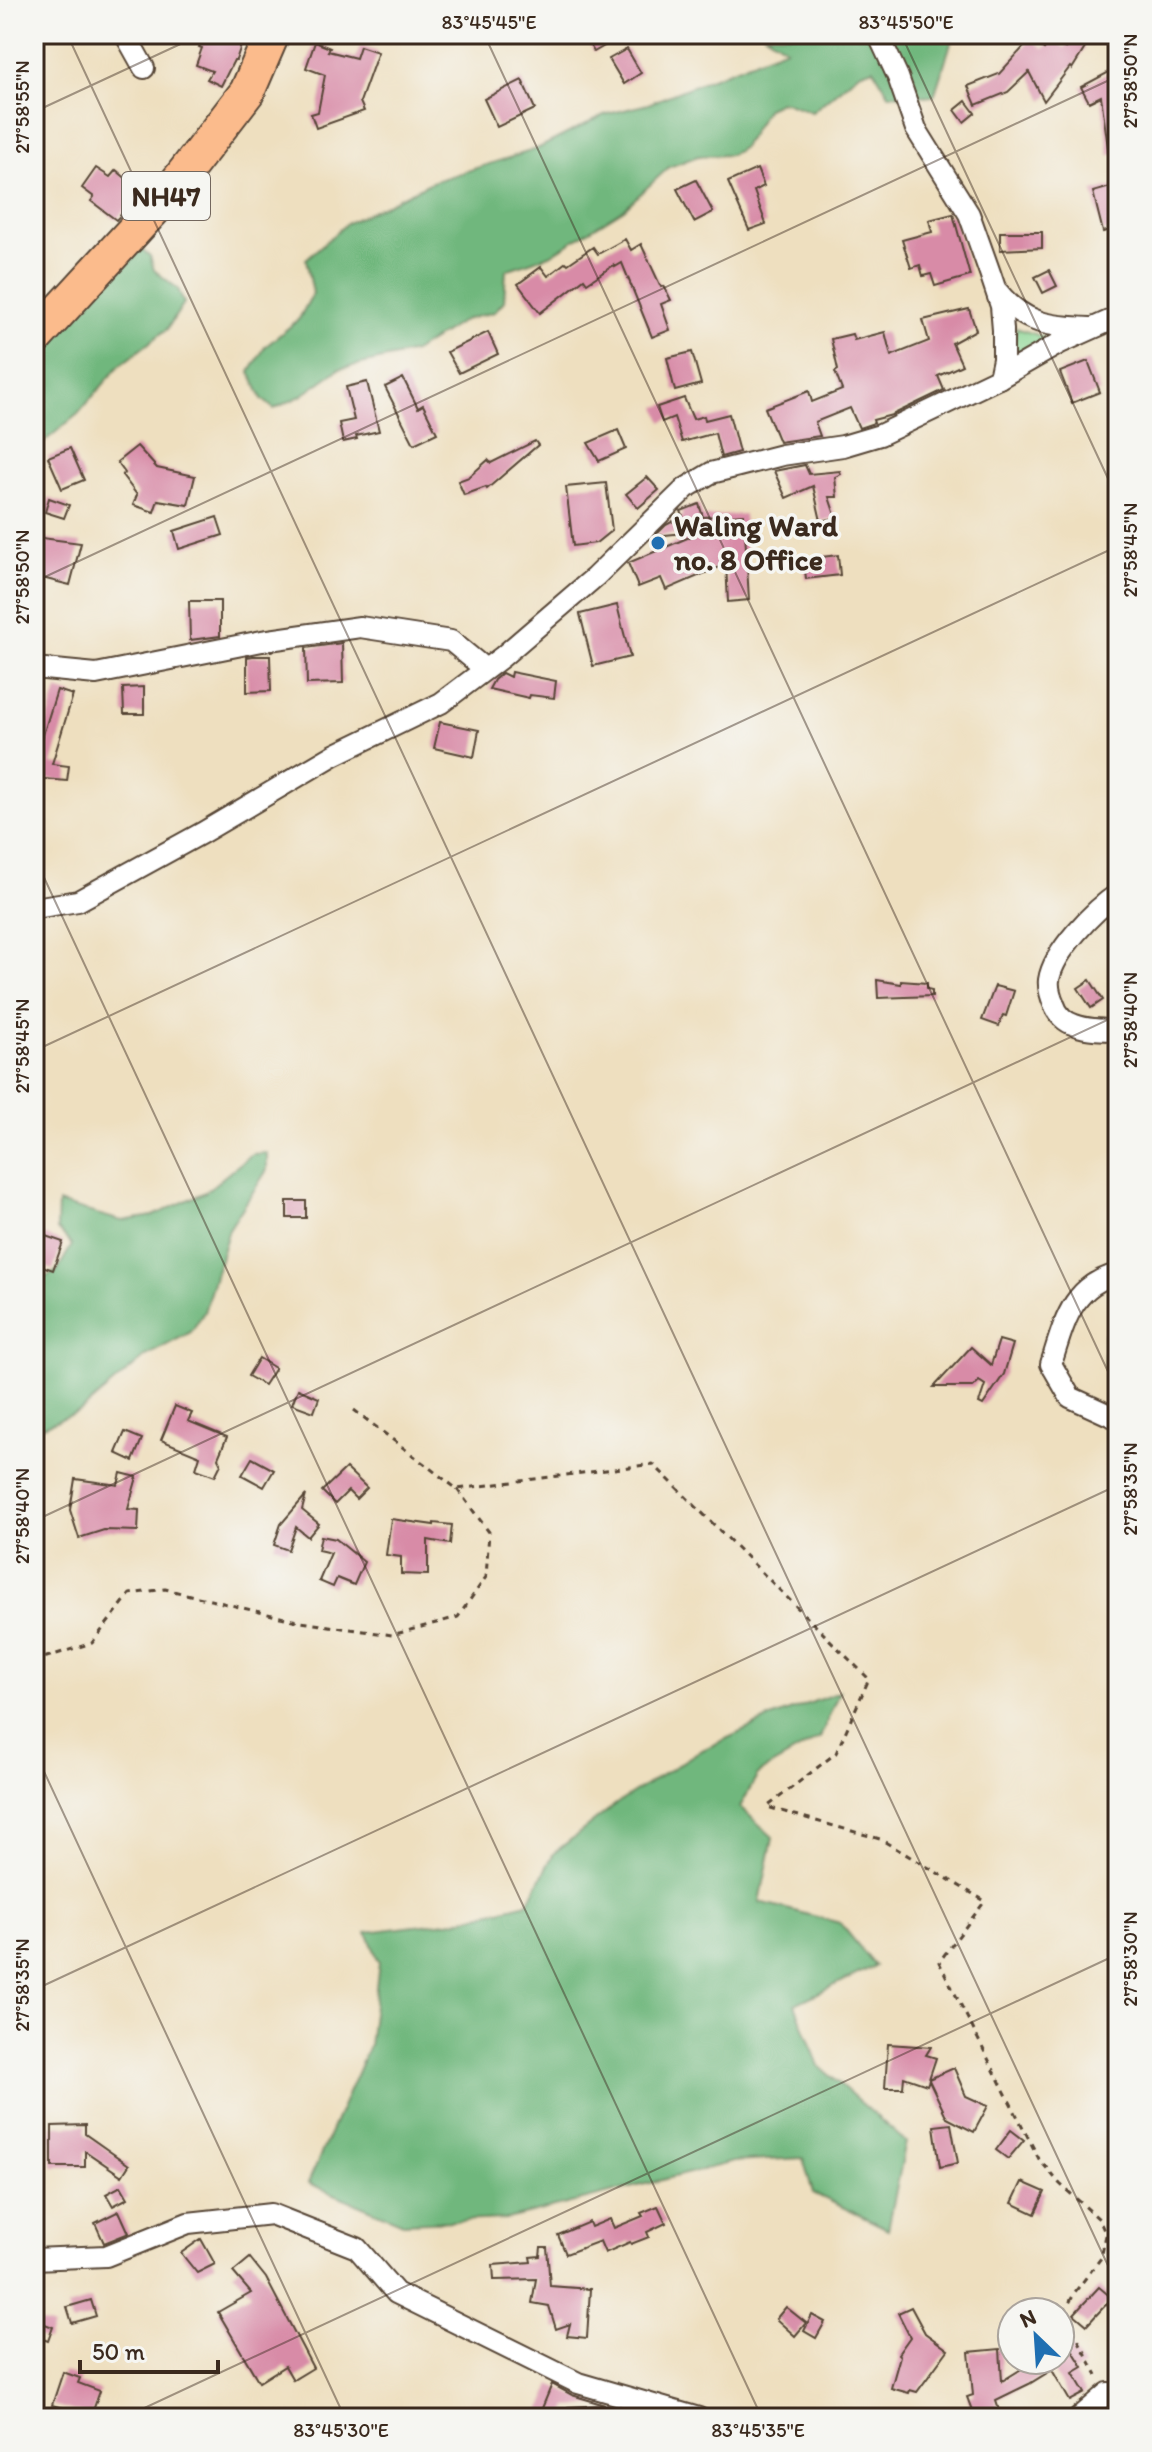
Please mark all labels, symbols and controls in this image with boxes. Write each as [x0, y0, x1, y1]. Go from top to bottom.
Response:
text: 83°45'45"E [442, 10, 536, 34]
text: 83°45'50"E [858, 10, 954, 34]
text: 27°58'50"N [1118, 33, 1142, 129]
text: 27°58'55"N [10, 60, 34, 154]
road number: NH47 [122, 172, 210, 220]
text: 27°58'45"N [1118, 503, 1142, 597]
place label: Waling Ward no. 8 Office [673, 507, 839, 578]
text: 27°58'50"N [10, 529, 34, 625]
marker: Waling Ward no. 8 Office [649, 534, 667, 552]
text: 27°58'40"N [1118, 972, 1142, 1068]
text: 27°58'45"N [10, 999, 34, 1093]
text: 27°58'35"N [1118, 1442, 1142, 1536]
text: 27°58'40"N [10, 1468, 34, 1564]
text: 27°58'30"N [1118, 1911, 1142, 2007]
text: 27°58'35"N [10, 1938, 34, 2032]
north arrow [996, 2296, 1076, 2376]
text: N [1015, 2303, 1040, 2334]
scale bar [80, 2324, 218, 2374]
text: 50 m [92, 2337, 145, 2366]
text: 83°45'30"E [293, 2418, 389, 2442]
text: 83°45'35"E [711, 2418, 805, 2442]

